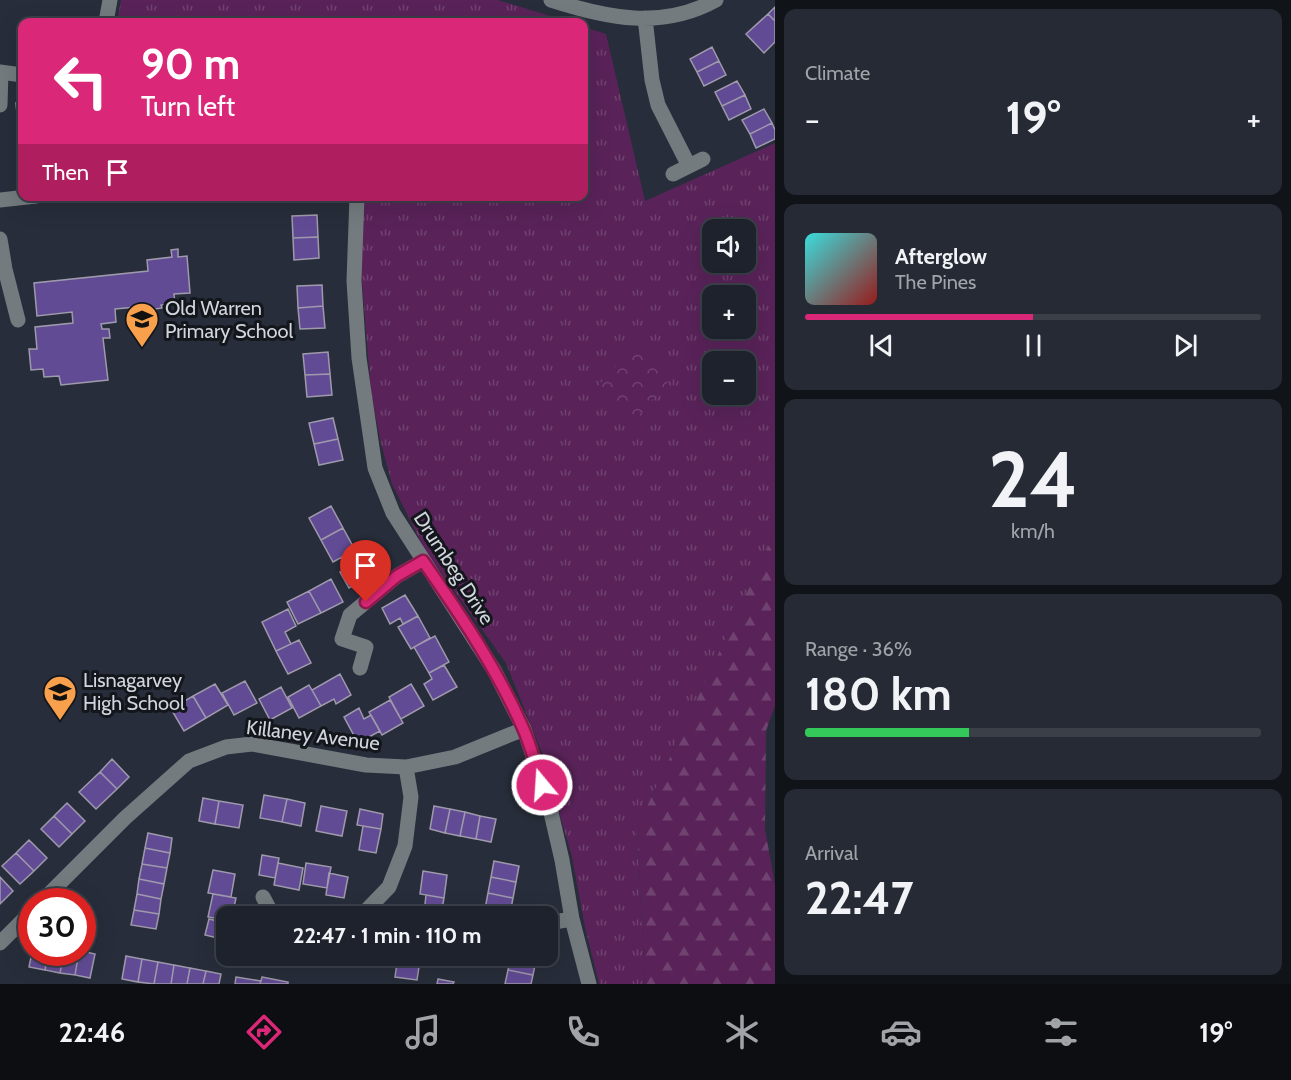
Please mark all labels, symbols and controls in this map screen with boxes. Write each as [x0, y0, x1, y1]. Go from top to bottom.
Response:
text: 90 m [141, 38, 240, 90]
icon: left [42, 42, 120, 120]
text: Climate [805, 61, 870, 85]
text: Turn left [141, 90, 235, 123]
text: 19° [1006, 91, 1060, 145]
text: − [805, 99, 820, 139]
text: + [1246, 99, 1261, 139]
icon: arrive [101, 156, 134, 189]
text: Then [42, 159, 89, 186]
map controls [702, 219, 756, 405]
button: sound [702, 219, 756, 273]
text: Afterglow [895, 243, 987, 270]
text: The Pines [895, 270, 976, 294]
button: + [702, 285, 756, 339]
place label: Old Warren Primary School [165, 296, 293, 343]
school or university icon: Old Warren Primary School [124, 301, 160, 348]
icon: previous [865, 329, 898, 362]
icon: pause [1017, 329, 1050, 362]
icon: next [1169, 329, 1202, 362]
button: − [702, 351, 756, 405]
text: 24 [988, 432, 1078, 527]
street label: Drumbeg Drive [409, 507, 499, 629]
text: km/h [1011, 519, 1055, 543]
pin [340, 540, 391, 602]
icon: arrive [349, 549, 382, 582]
text: Range · 36% [805, 637, 912, 661]
text: 180 km [805, 667, 952, 721]
place label: Lisnagarvey High School [83, 668, 185, 715]
school or university icon: Lisnagarvey High School [42, 674, 78, 721]
street label: Killaney Avenue [245, 715, 381, 755]
position arrow [510, 753, 574, 817]
text: Arrival [805, 841, 858, 865]
text: 22:47 [805, 871, 914, 925]
speed limit sign: 30 [18, 888, 96, 966]
text: 22:47 · 1 min · 110 m [293, 922, 481, 949]
icon: directions [243, 1011, 285, 1053]
icon: music [402, 1011, 444, 1053]
icon: phone [562, 1011, 604, 1053]
icon: climate [721, 1011, 763, 1053]
icon: car [880, 1011, 922, 1053]
icon: filters [1040, 1011, 1082, 1053]
text: 22:46 [59, 1016, 125, 1049]
text: 19° [1199, 1016, 1232, 1049]

